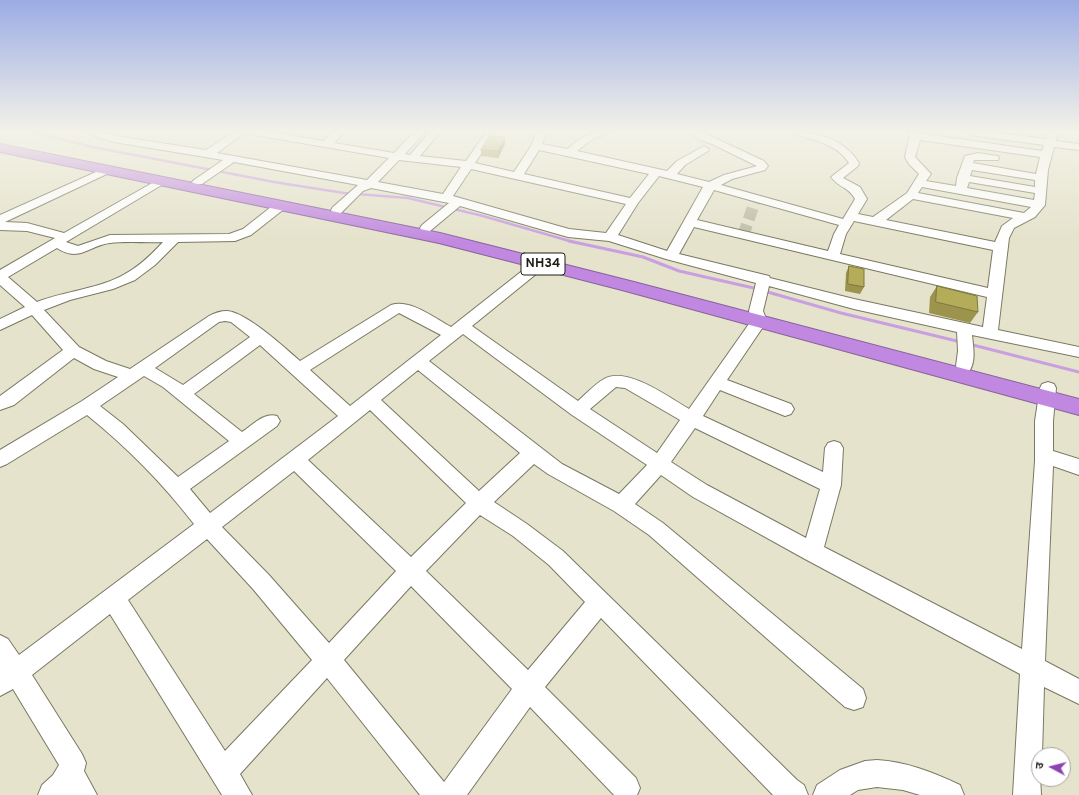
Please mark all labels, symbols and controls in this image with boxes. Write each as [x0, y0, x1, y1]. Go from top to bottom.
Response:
road number: NH34 [521, 253, 565, 275]
north arrow [1031, 747, 1071, 787]
text: उ [1033, 762, 1047, 770]

